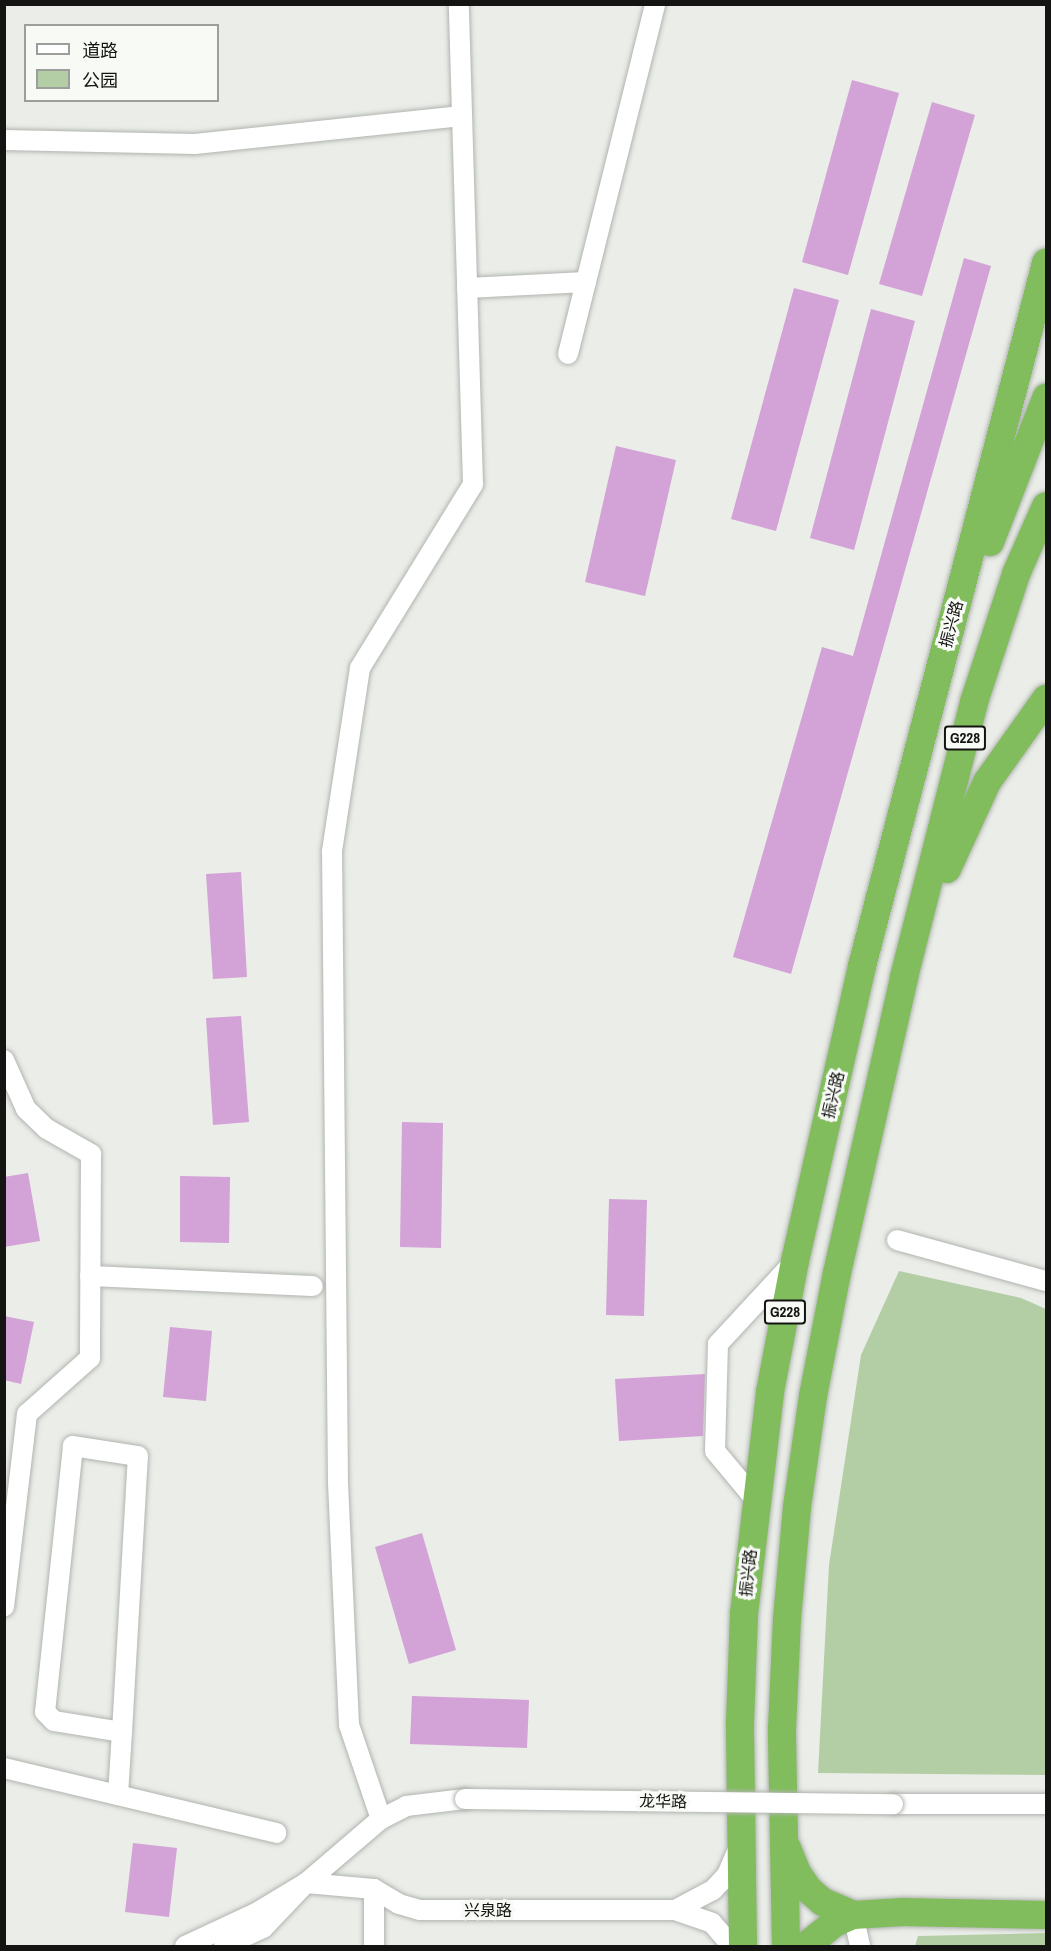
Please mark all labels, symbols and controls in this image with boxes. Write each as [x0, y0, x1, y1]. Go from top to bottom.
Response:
legend [24, 24, 219, 102]
text: 道路 [82, 38, 118, 63]
text: 公园 [82, 68, 118, 93]
street label: 振兴路 [936, 598, 966, 650]
road number: G228 [942, 726, 988, 750]
street label: 振兴路 [818, 1069, 848, 1121]
road number: G228 [762, 1300, 808, 1324]
street label: 振兴路 [736, 1548, 760, 1598]
street label: 龙华路 [639, 1791, 687, 1811]
street label: 兴泉路 [464, 1900, 512, 1920]

